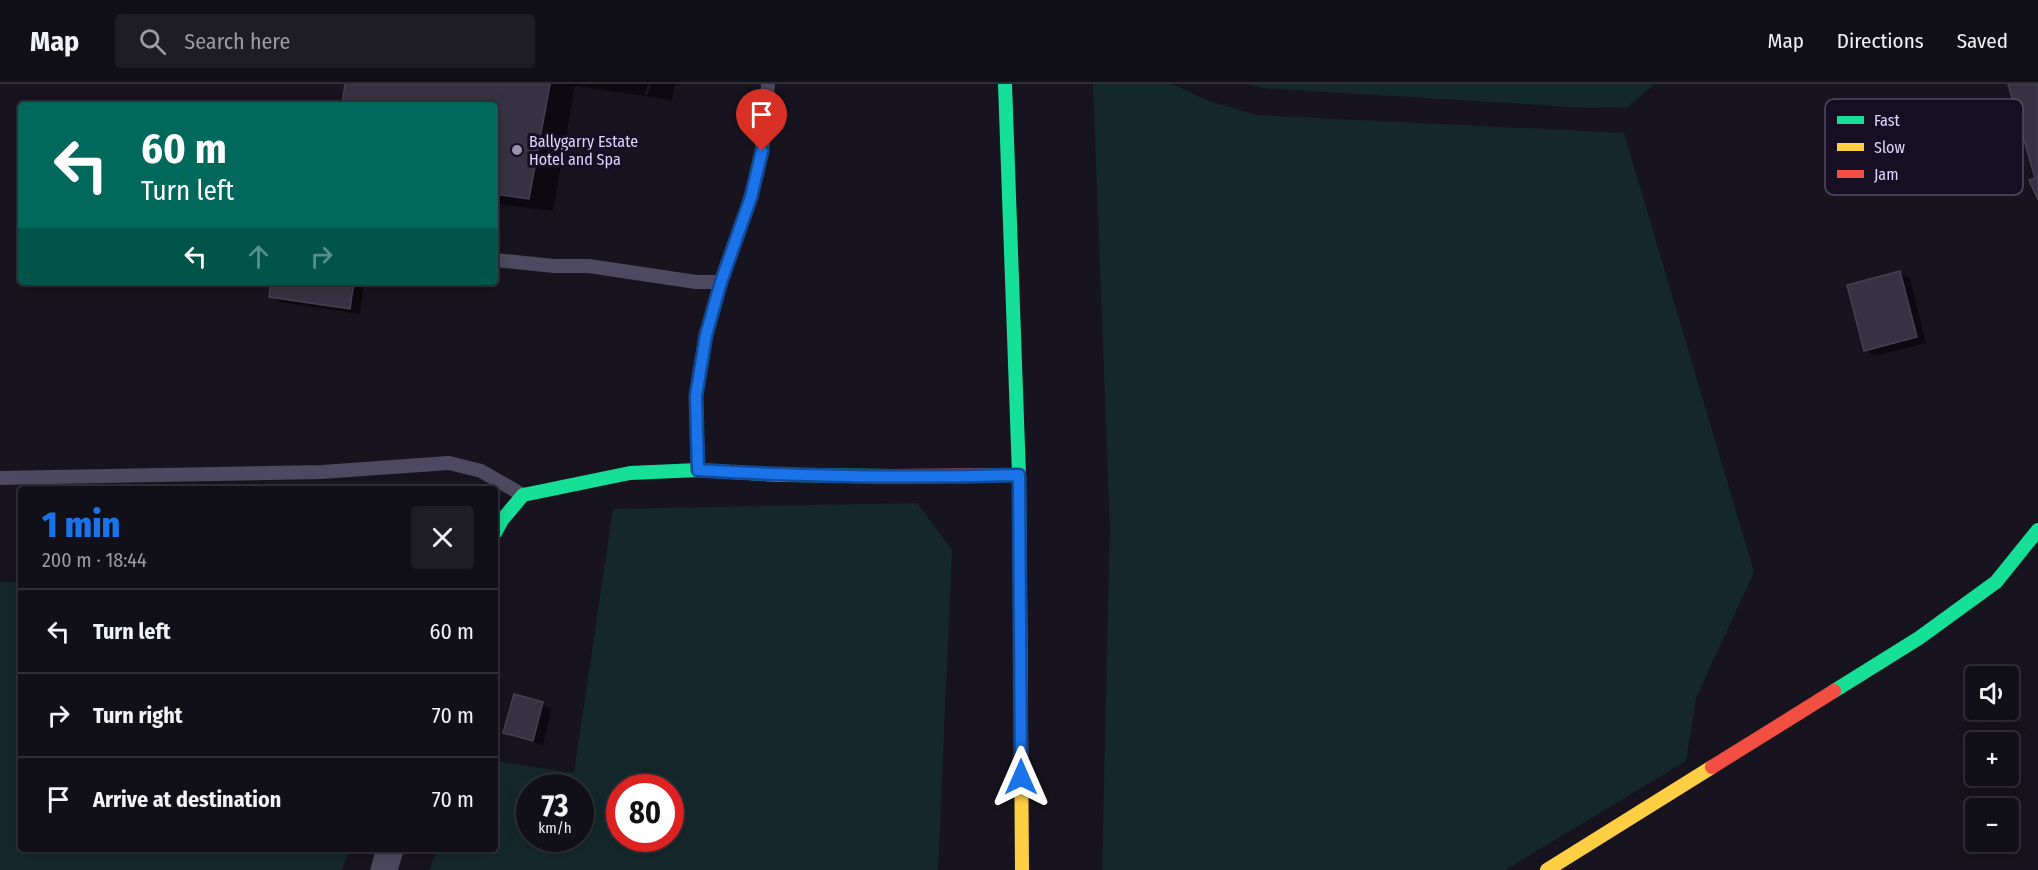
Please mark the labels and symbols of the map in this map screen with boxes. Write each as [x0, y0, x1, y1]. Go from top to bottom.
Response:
pin [736, 89, 787, 151]
legend [1825, 99, 2023, 195]
text: Fast [1874, 111, 1901, 130]
place label: Ballygarry Estate Hotel and Spa [529, 132, 638, 169]
text: Slow [1874, 138, 1905, 157]
marker: Ballygarry Estate Hotel and Spa [510, 143, 524, 157]
text: Jam [1874, 165, 1899, 184]
position arrow [989, 745, 1053, 809]
speed limit sign: 80 [606, 774, 684, 852]

